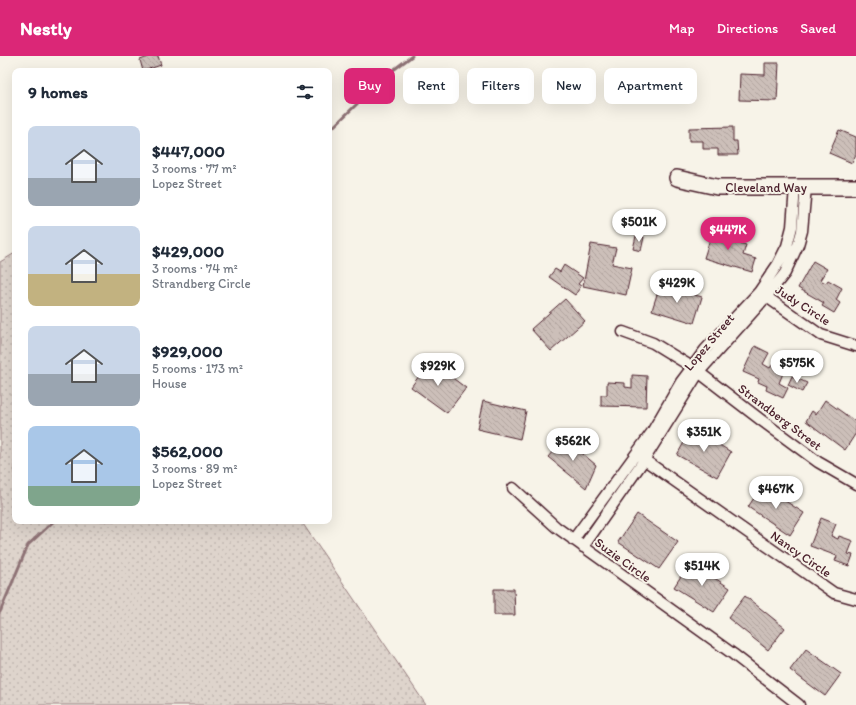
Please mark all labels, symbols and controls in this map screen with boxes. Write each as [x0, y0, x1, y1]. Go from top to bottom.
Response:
text: Nestly [20, 17, 72, 40]
text: Map [669, 20, 695, 37]
text: Directions [717, 20, 778, 37]
text: Saved [800, 20, 836, 37]
chip: Buy [344, 68, 395, 104]
chip: Rent [403, 68, 459, 104]
chip: Filters [467, 68, 534, 104]
chip: New [542, 68, 596, 104]
chip: Apartment [604, 68, 697, 104]
icon: filters [294, 81, 316, 103]
text: 9 homes [28, 82, 88, 102]
text: $447,000 [152, 141, 225, 161]
icon: home [60, 142, 108, 190]
text: 3 rooms · 77 m² [152, 161, 237, 176]
text: Lopez Street [152, 176, 222, 191]
street label: Cleveland Way [725, 180, 807, 195]
pin: $501K [611, 209, 667, 243]
text: $501K [621, 214, 657, 229]
pin: $447K [700, 217, 756, 251]
text: $447K [710, 222, 746, 237]
text: $429,000 [152, 241, 224, 261]
icon: home [60, 242, 108, 290]
text: 3 rooms · 74 m² [152, 261, 238, 276]
pin: $429K [649, 270, 705, 304]
text: $429K [659, 275, 695, 290]
text: Strandberg Circle [152, 276, 251, 291]
street label: Judy Circle [773, 282, 833, 328]
street label: Lopez Street [681, 310, 737, 374]
text: $929,000 [152, 341, 223, 361]
icon: home [60, 342, 108, 390]
pin: $575K [769, 350, 825, 384]
pin: $929K [410, 353, 466, 387]
text: $575K [780, 355, 815, 370]
text: $929K [420, 358, 456, 373]
text: 5 rooms · 173 m² [152, 361, 243, 376]
text: House [152, 376, 187, 391]
street label: Strandberg Street [735, 381, 825, 453]
pin: $351K [676, 419, 732, 453]
text: $351K [687, 424, 721, 439]
pin: $562K [545, 428, 601, 462]
text: $562K [555, 433, 591, 448]
text: $562,000 [152, 441, 223, 461]
icon: home [60, 442, 108, 490]
text: 3 rooms · 89 m² [152, 461, 238, 476]
text: Lopez Street [152, 476, 222, 491]
pin: $467K [748, 476, 804, 510]
text: $467K [758, 481, 794, 496]
street label: Nancy Circle [768, 528, 834, 580]
street label: Suzie Circle [592, 535, 654, 585]
pin: $514K [674, 553, 730, 587]
text: $514K [684, 558, 720, 573]

